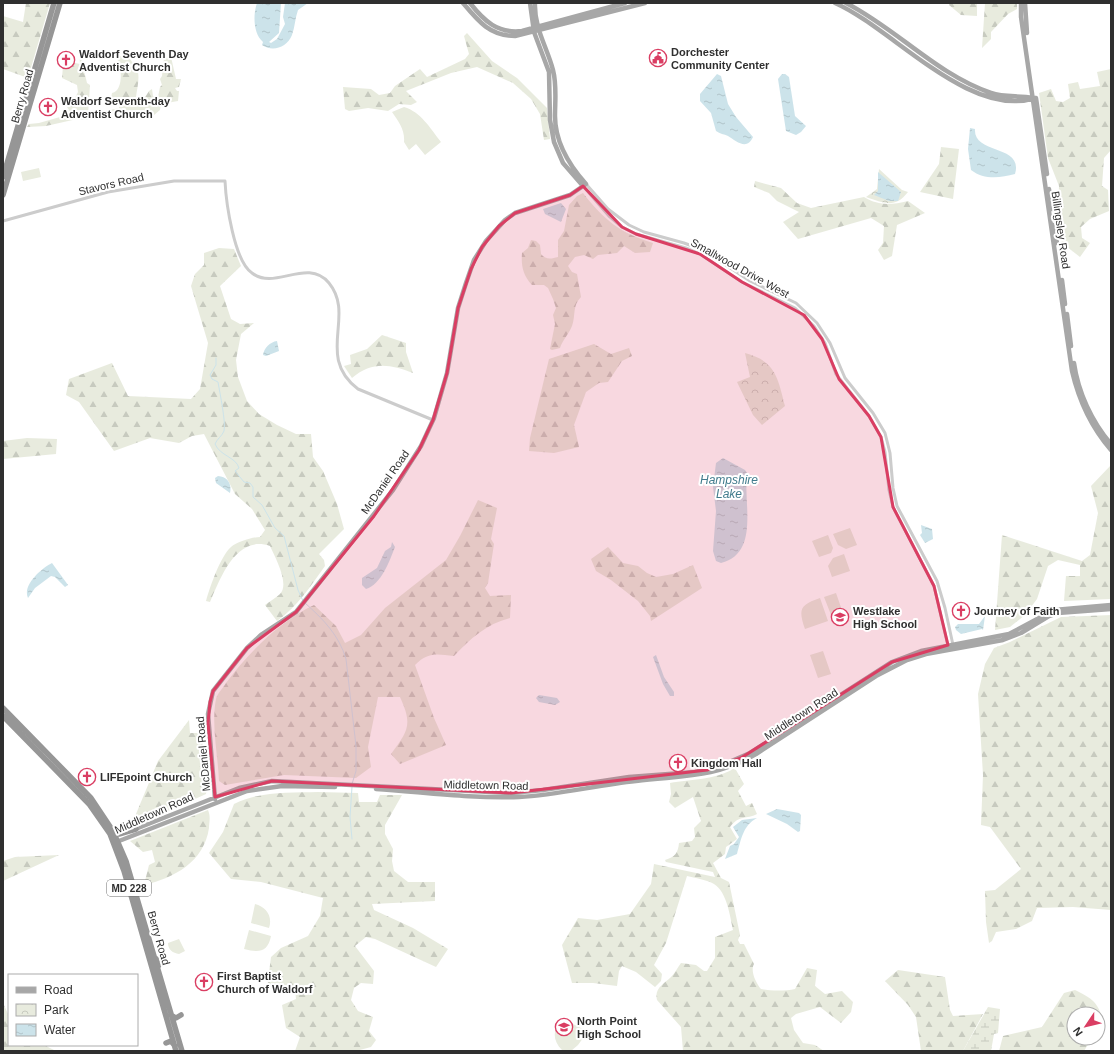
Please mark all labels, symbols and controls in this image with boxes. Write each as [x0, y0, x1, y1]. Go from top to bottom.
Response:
place label: Dorchester Community Center [671, 46, 770, 71]
place label: Waldorf Seventh Day Adventist Church [79, 48, 189, 73]
public building icon: Dorchester Community Center [648, 48, 668, 68]
church icon: Waldorf Seventh Day Adventist Church [56, 50, 76, 70]
street label: Berry Road [9, 68, 35, 124]
place label: Waldorf Seventh-day Adventist Church [61, 95, 171, 120]
church icon: Waldorf Seventh-day Adventist Church [38, 97, 58, 117]
street label: Stavors Road [77, 171, 145, 197]
street label: Billingsley Road [1050, 190, 1072, 270]
street label: Smallwood Drive West [689, 236, 791, 300]
street label: McDaniel Road [359, 448, 411, 516]
water label: Hampshire Lake [700, 473, 758, 501]
church icon: Journey of Faith [951, 601, 971, 621]
place label: Westlake High School [853, 605, 917, 630]
place label: Journey of Faith [974, 605, 1060, 617]
school or university icon: Westlake High School [830, 607, 850, 627]
street label: Middletown Road [762, 686, 840, 742]
street label: McDaniel Road [194, 716, 212, 792]
church icon: Kingdom Hall [668, 753, 688, 773]
place label: Kingdom Hall [691, 757, 762, 769]
church icon: LIFEpoint Church [77, 767, 97, 787]
place label: LIFEpoint Church [100, 771, 193, 783]
street label: Middletown Road [443, 778, 529, 792]
street label: Middletown Road [113, 790, 195, 836]
road number: MD 228 [107, 880, 151, 896]
street label: Berry Road [146, 910, 172, 966]
place label: First Baptist Church of Waldorf [217, 970, 313, 995]
church icon: First Baptist Church of Waldorf [194, 972, 214, 992]
legend [8, 974, 138, 1046]
text: Road [44, 983, 73, 997]
text: Park [44, 1003, 70, 1017]
north arrow [1066, 1006, 1106, 1046]
place label: North Point High School [577, 1015, 641, 1040]
school or university icon: North Point High School [554, 1017, 574, 1037]
text: Water [44, 1023, 76, 1037]
text: N [1071, 1025, 1085, 1038]

